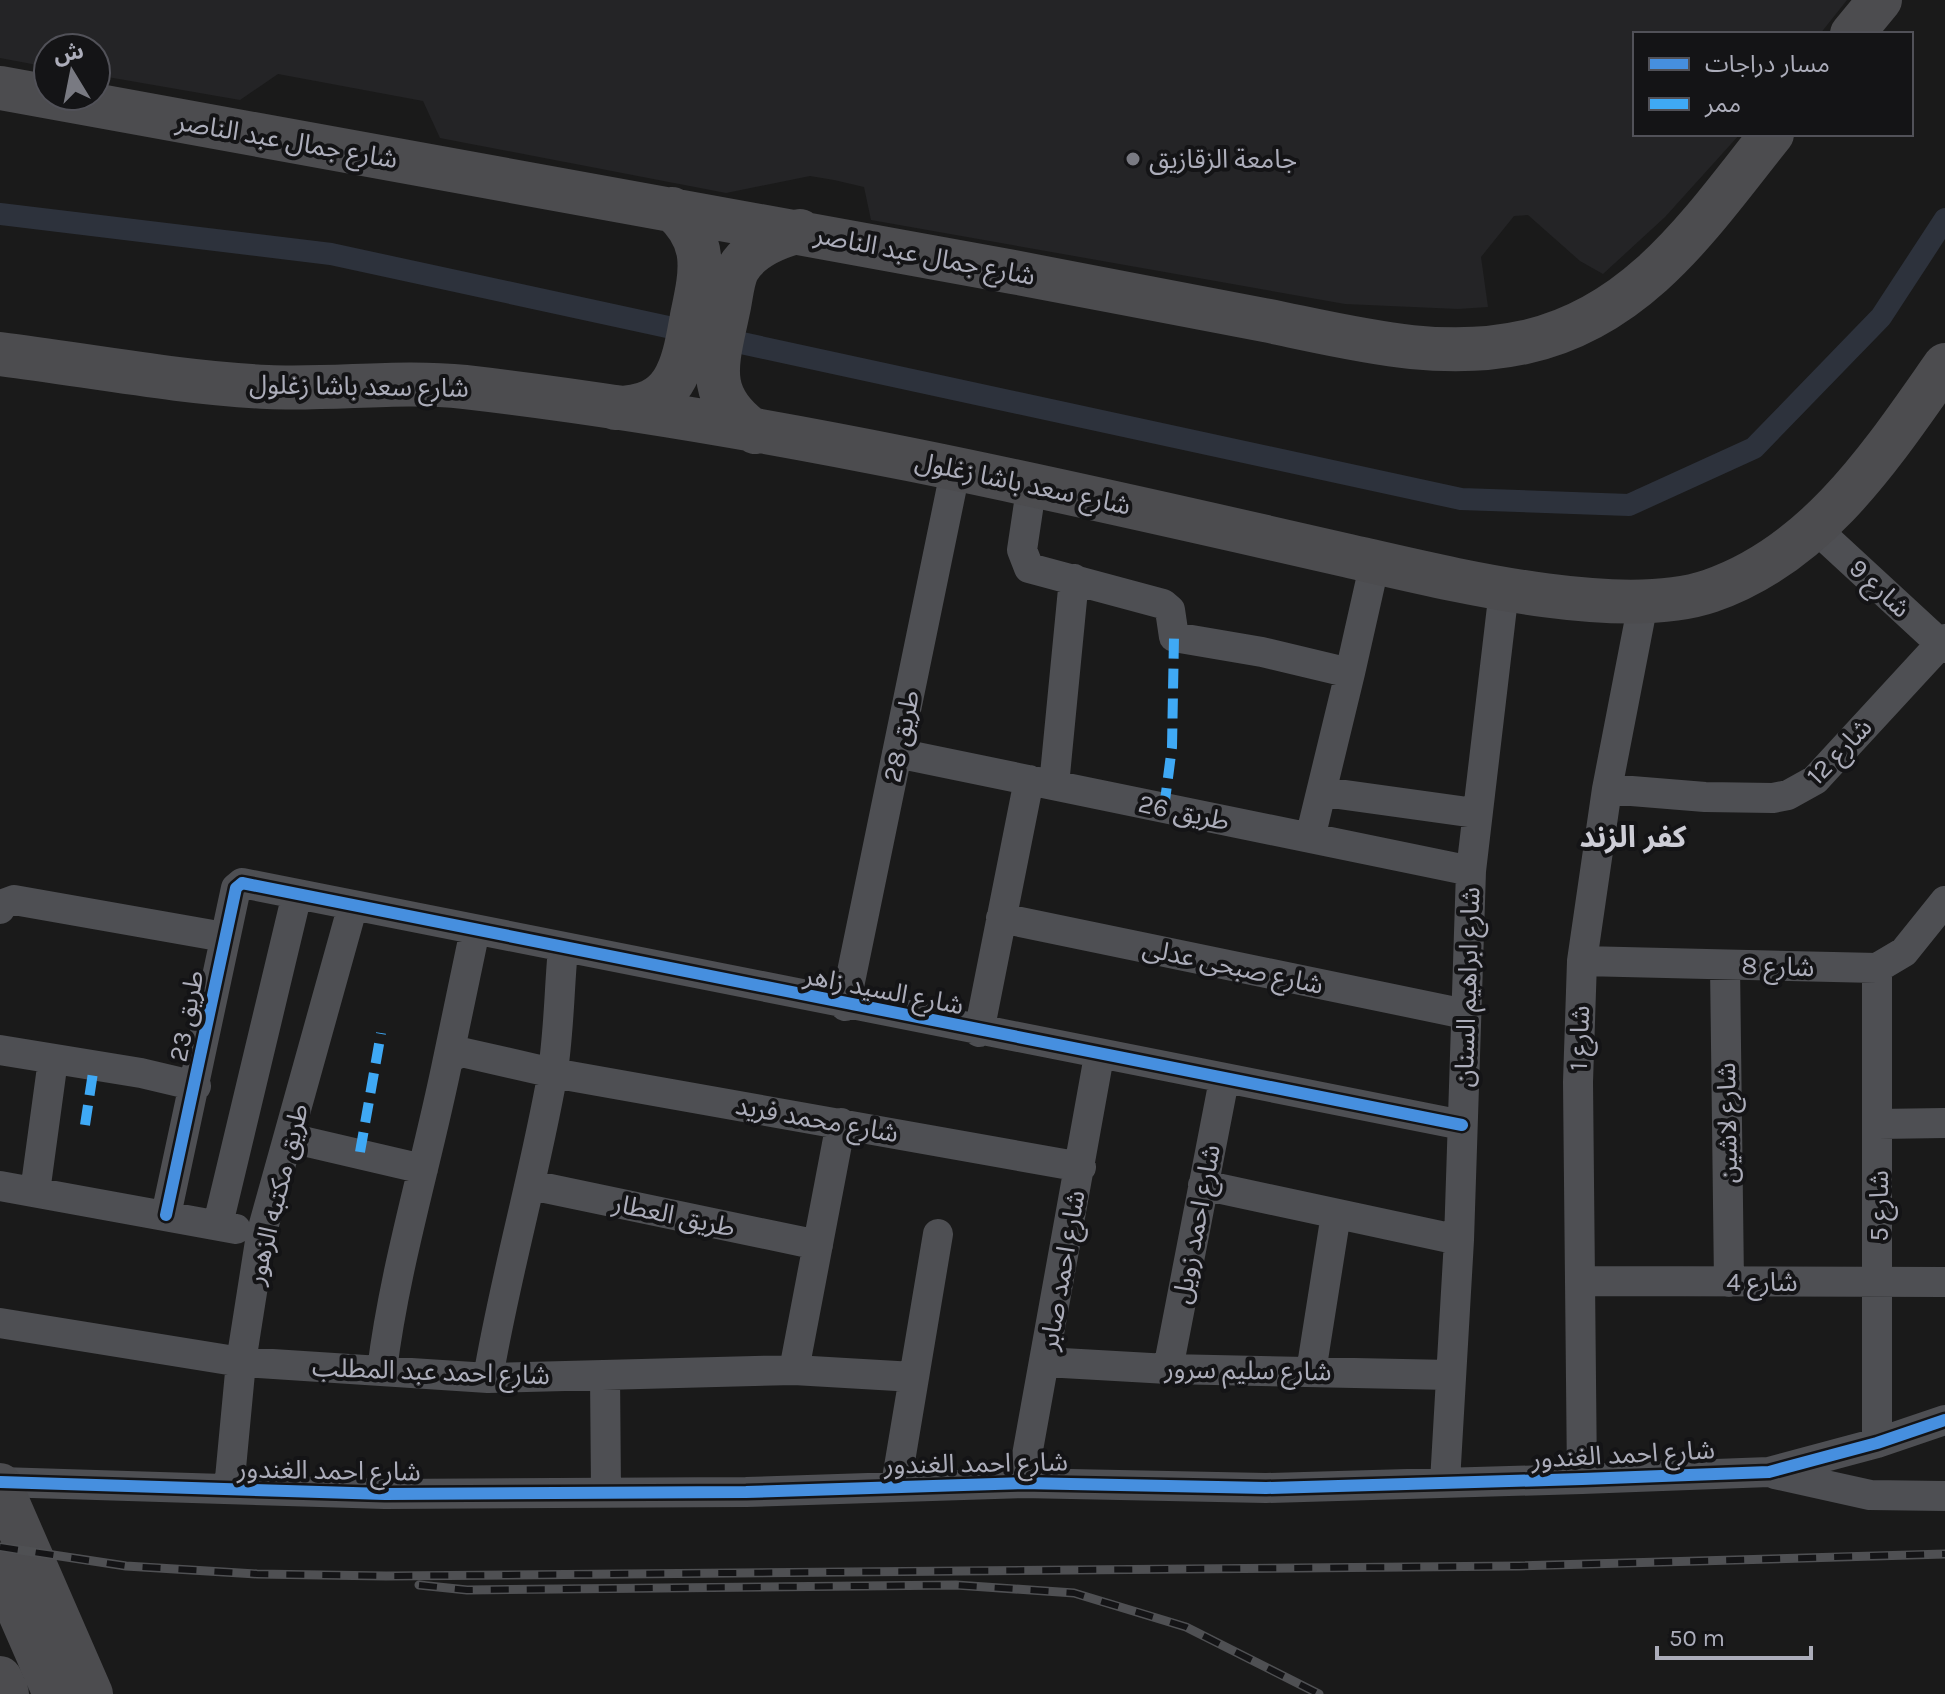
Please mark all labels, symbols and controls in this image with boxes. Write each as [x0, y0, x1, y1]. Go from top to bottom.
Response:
north arrow [32, 32, 112, 112]
legend [1633, 32, 1913, 136]
text: ش [52, 38, 86, 69]
text: مسار دراجات [1705, 50, 1830, 78]
text: ممر [1704, 90, 1741, 118]
street label: شارع جمال عبد الناصر [172, 106, 400, 178]
place label: جامعة الزقازيق [1149, 144, 1297, 175]
marker: جامعة الزقازيق [1124, 150, 1142, 168]
street label: شارع جمال عبد الناصر [810, 219, 1038, 295]
street label: شارع سعد باشا زغلول [249, 369, 469, 407]
street label: شارع سعد باشا زغلول [912, 445, 1134, 524]
street label: شارع 9 [1841, 552, 1917, 626]
street label: طريق 28 [877, 687, 926, 785]
street label: شارع 12 [1800, 712, 1881, 793]
street label: طريق 26 [1136, 788, 1232, 837]
district label: كفر الزند [1580, 819, 1687, 855]
street label: شارع ابراهيم السنان [1449, 886, 1490, 1088]
street label: شارع صبحى عدلى [1139, 932, 1326, 1004]
street label: شارع 8 [1741, 950, 1815, 986]
street label: شارع السيد زاهر [800, 960, 966, 1024]
street label: طريق 23 [162, 968, 211, 1064]
street label: شارع 1 [1563, 1005, 1599, 1071]
street label: شارع لاشين [1711, 1062, 1747, 1184]
street label: شارع محمد فريد [733, 1090, 901, 1152]
street label: طريق مكتبه الزهور [240, 1100, 315, 1289]
street label: شارع احمد زويل [1166, 1142, 1230, 1307]
street label: شارع 5 [1864, 1170, 1898, 1242]
street label: طريق العطار [609, 1187, 738, 1244]
street label: شارع احمد صابر [1033, 1188, 1095, 1354]
street label: شارع 4 [1726, 1267, 1798, 1301]
street label: شارع احمد عبد المطلب [311, 1352, 550, 1394]
street label: شارع سليم سرور [1163, 1354, 1332, 1391]
street label: شارع احمد الغندور [1529, 1434, 1716, 1478]
street label: شارع احمد الغندور [883, 1446, 1068, 1484]
street label: شارع احمد الغندور [236, 1453, 421, 1491]
scale bar [1657, 1610, 1811, 1660]
text: 50 m [1669, 1624, 1725, 1652]

